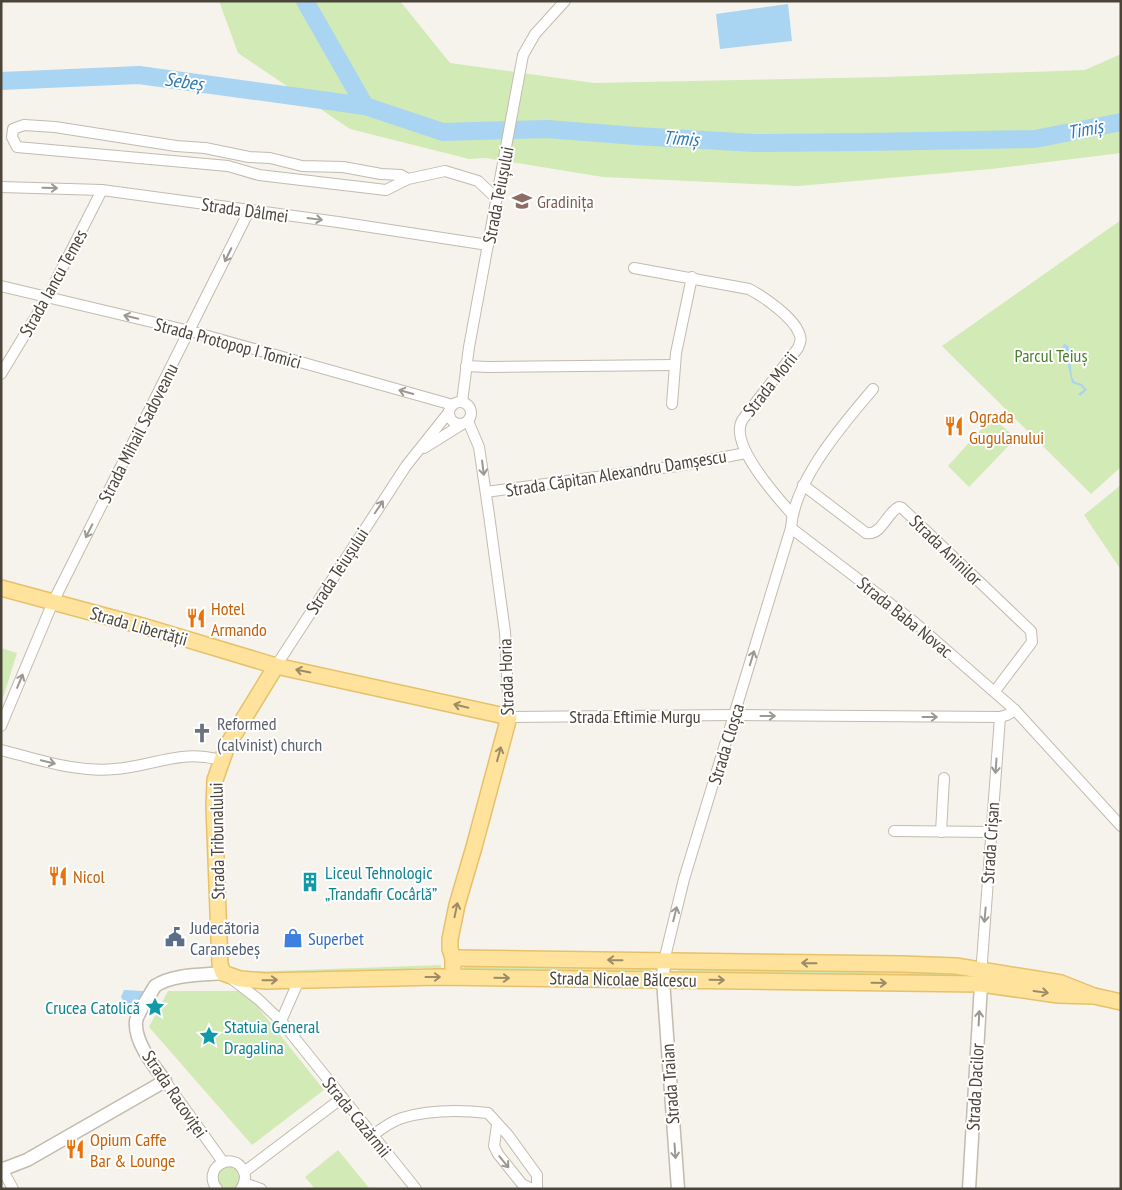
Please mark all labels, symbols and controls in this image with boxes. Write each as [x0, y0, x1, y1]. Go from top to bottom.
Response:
water label: Sebeș [163, 66, 206, 96]
water label: Timiș [1065, 114, 1106, 144]
water label: Timiș [662, 125, 701, 151]
street label: Strada Teiușului [477, 145, 519, 245]
one-way arrow [42, 183, 58, 193]
school or university icon: Gradinița [511, 190, 533, 212]
place label: Gradinița [537, 190, 594, 213]
street label: Strada Dâlmei [200, 193, 290, 227]
one-way arrow [307, 214, 323, 224]
street label: Strada Iancu Temes [14, 225, 92, 341]
one-way arrow [222, 247, 232, 262]
one-way arrow [123, 312, 139, 321]
street label: Strada Protopop I Tomici [152, 312, 304, 374]
park label: Parcul Teiuș [1015, 344, 1087, 367]
street label: Strada Morii [738, 347, 802, 421]
street label: Strada Mihail Sadoveanu [93, 359, 183, 507]
one-way arrow [398, 387, 414, 397]
place label: Ograda Gugulanului [969, 405, 1044, 449]
restaurant icon: Ograda Gugulanului [943, 415, 965, 437]
street label: Strada Căpitan Alexandru Damșescu [504, 444, 728, 502]
one-way arrow [478, 459, 488, 475]
one-way arrow [374, 500, 384, 514]
street label: Strada Aninilor [905, 510, 987, 590]
one-way arrow [84, 523, 93, 538]
street label: Strada Teiușului [301, 524, 373, 618]
street label: Strada Baba Novac [853, 572, 958, 663]
place label: Hotel Armando [211, 597, 267, 641]
street label: Strada Libertății [88, 601, 190, 651]
restaurant icon: Hotel Armando [185, 607, 207, 629]
street label: Strada Horia [493, 638, 519, 716]
one-way arrow [747, 650, 757, 666]
one-way arrow [295, 666, 311, 675]
one-way arrow [16, 674, 25, 689]
one-way arrow [454, 701, 470, 710]
street label: Strada Cloșca [703, 701, 749, 787]
street label: Strada Eftimie Murgu [569, 705, 701, 728]
one-way arrow [759, 711, 775, 721]
place label: Reformed (calvinist) church [217, 712, 322, 756]
one-way arrow [922, 712, 938, 722]
church icon: Reformed (calvinist) church [191, 722, 213, 744]
one-way arrow [495, 746, 504, 762]
one-way arrow [991, 757, 1001, 773]
one-way arrow [40, 758, 56, 767]
street label: Strada Tribunalului [204, 782, 230, 900]
street label: Strada Crișan [976, 801, 1004, 885]
place label: Liceul Tehnologic „Trandafir Cocârlă” [325, 861, 437, 905]
restaurant icon: Nicol [47, 865, 69, 887]
place label: Nicol [73, 865, 105, 888]
building icon: Liceul Tehnologic „Trandafir Cocârlă” [299, 871, 321, 893]
one-way arrow [452, 903, 461, 919]
one-way arrow [671, 906, 680, 922]
one-way arrow [980, 907, 989, 923]
place label: Judecătoria Caransebeș [189, 916, 260, 960]
public building icon: Judecătoria Caransebeș [164, 926, 186, 948]
shop icon: Superbet [282, 927, 304, 949]
place label: Superbet [308, 927, 364, 950]
one-way arrow [607, 955, 624, 965]
one-way arrow [801, 958, 818, 968]
street label: Strada Nicolae Bălcescu [549, 966, 697, 992]
one-way arrow [424, 972, 441, 982]
one-way arrow [493, 973, 509, 983]
one-way arrow [708, 975, 724, 985]
one-way arrow [262, 976, 278, 985]
one-way arrow [870, 978, 887, 988]
one-way arrow [1033, 988, 1049, 998]
place label: Crucea Catolică [45, 996, 140, 1019]
place icon: Crucea Catolică [144, 996, 166, 1018]
one-way arrow [975, 1010, 984, 1026]
place label: Statuia General Dragalina [224, 1015, 320, 1059]
place icon: Statuia General Dragalina [198, 1025, 220, 1047]
street label: Strada Traian [656, 1043, 684, 1125]
street label: Strada Dacilor [961, 1043, 989, 1131]
street label: Strada Racoviței [137, 1046, 213, 1142]
street label: Strada Cazărmii [318, 1072, 396, 1162]
place label: Opium Caffe Bar & Lounge [90, 1128, 175, 1172]
restaurant icon: Opium Caffe Bar & Lounge [64, 1138, 86, 1160]
one-way arrow [670, 1142, 680, 1158]
one-way arrow [498, 1155, 509, 1168]

